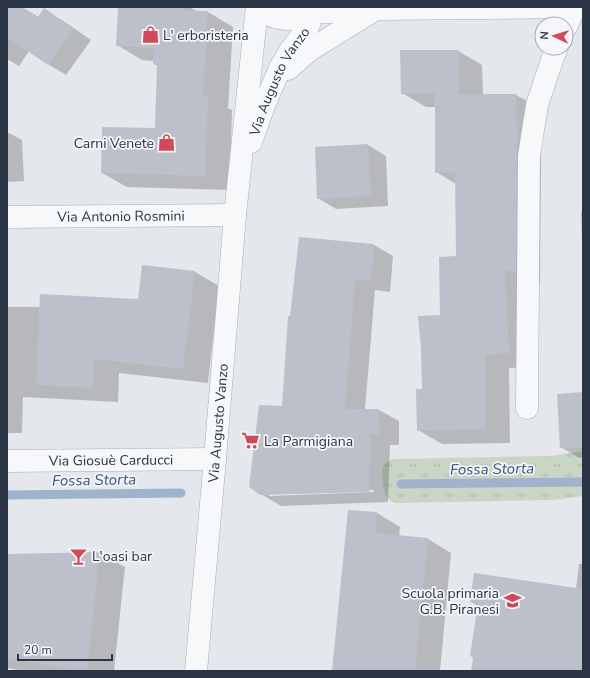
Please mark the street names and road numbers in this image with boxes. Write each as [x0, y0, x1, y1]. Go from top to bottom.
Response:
street label: Via Augusto Vanzo [245, 23, 314, 139]
street label: Via Antonio Rosmini [56, 206, 185, 227]
street label: Via Augusto Vanzo [204, 363, 233, 484]
street label: Via Giosuè Carducci [48, 450, 173, 471]

